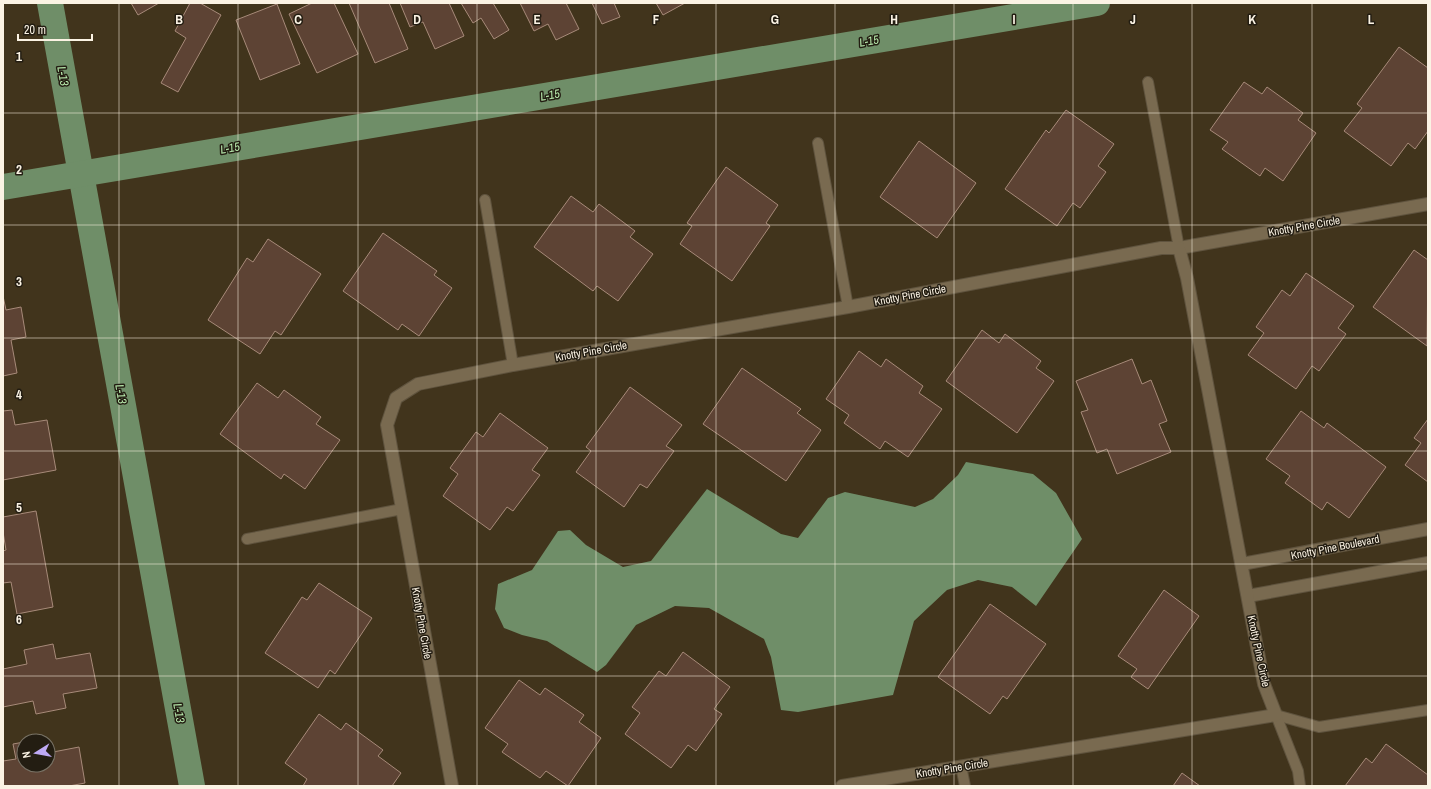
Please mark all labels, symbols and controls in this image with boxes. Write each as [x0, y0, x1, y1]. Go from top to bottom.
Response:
text: B [175, 11, 183, 28]
text: C [294, 11, 302, 28]
text: D [413, 11, 421, 28]
text: E [533, 11, 541, 28]
text: F [653, 11, 660, 28]
text: G [771, 11, 779, 28]
text: H [890, 11, 898, 28]
text: I [1013, 11, 1016, 28]
text: J [1130, 11, 1136, 28]
text: K [1248, 11, 1256, 28]
text: L [1368, 11, 1375, 28]
scale bar [18, 16, 92, 42]
text: 20 m [24, 22, 46, 38]
water label: L-15 [858, 31, 881, 51]
text: 1 [16, 48, 22, 65]
water label: L-13 [53, 65, 73, 88]
water label: L-15 [539, 85, 562, 105]
water label: L-15 [219, 138, 242, 158]
text: 2 [16, 161, 22, 178]
street label: Knotty Pine Circle [1267, 213, 1341, 239]
text: 3 [16, 273, 22, 290]
street label: Knotty Pine Circle [873, 281, 947, 309]
street label: Knotty Pine Circle [554, 338, 628, 364]
water label: L-13 [111, 383, 131, 406]
text: 4 [16, 386, 22, 403]
text: 5 [16, 499, 22, 516]
street label: Knotty Pine Boulevard [1290, 532, 1380, 562]
street label: Knotty Pine Circle [409, 586, 435, 660]
text: 6 [16, 611, 22, 628]
street label: Knotty Pine Circle [1245, 614, 1273, 688]
water label: L-13 [169, 702, 189, 725]
north arrow [16, 733, 56, 773]
text: N [19, 750, 34, 759]
street label: Knotty Pine Circle [915, 755, 989, 781]

